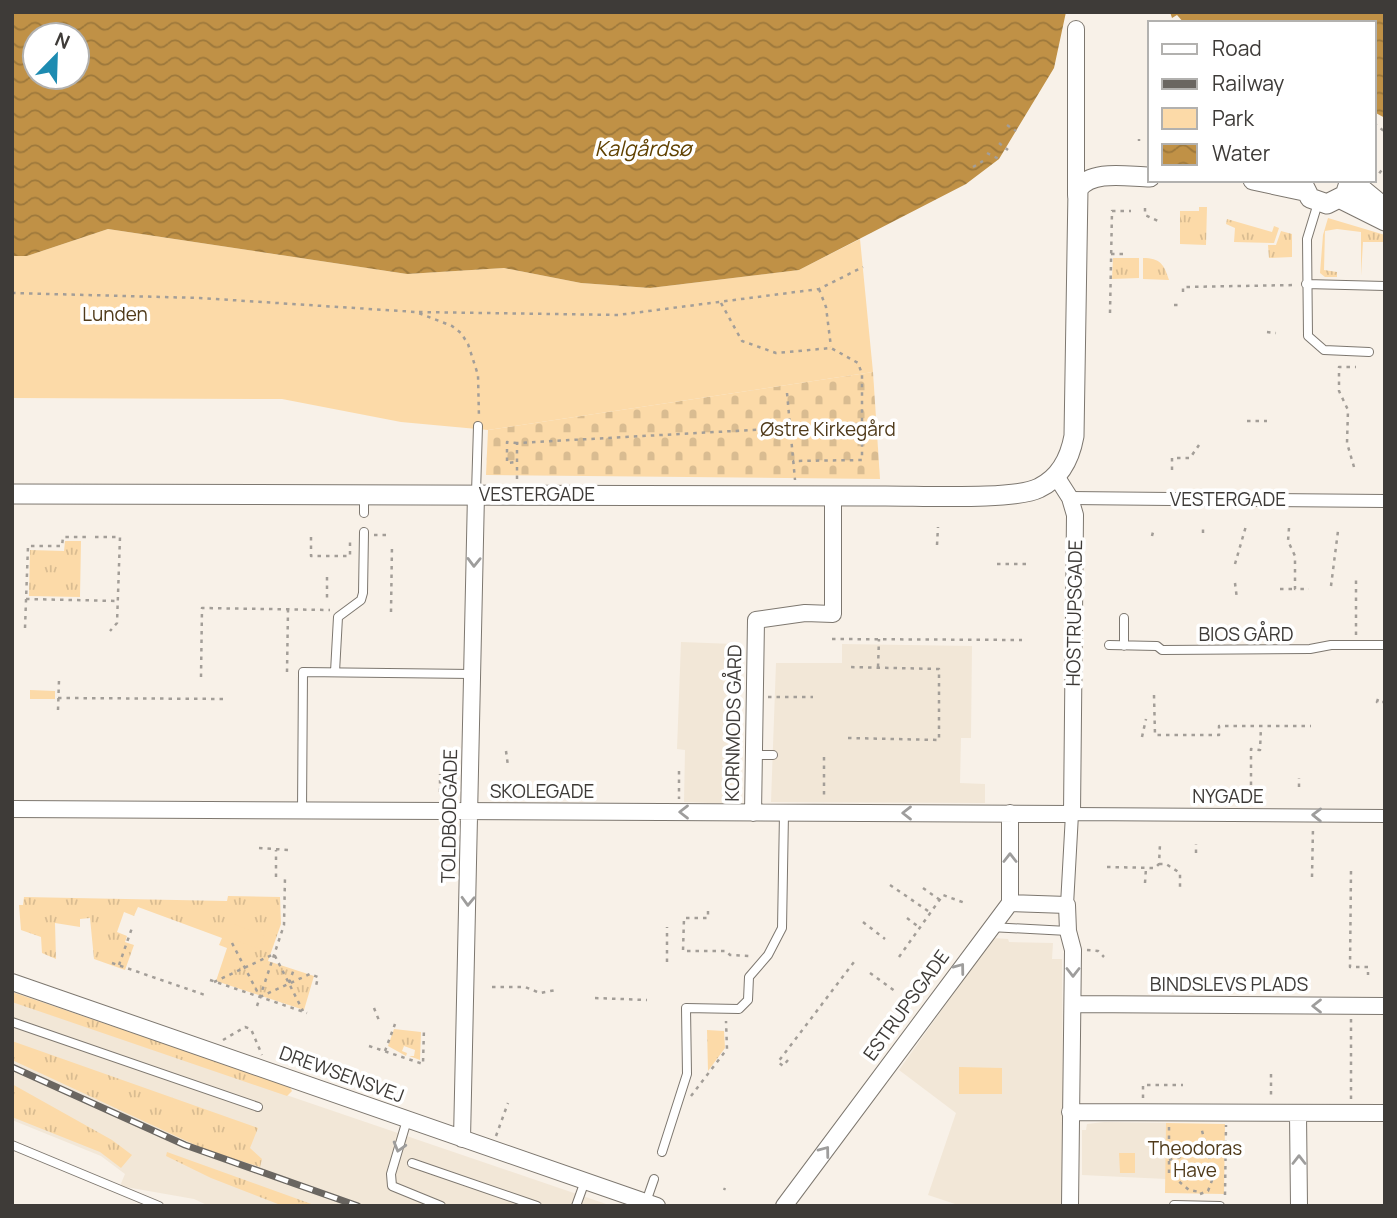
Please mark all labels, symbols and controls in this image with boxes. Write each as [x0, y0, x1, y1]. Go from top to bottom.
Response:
north arrow [21, 21, 91, 91]
legend [1148, 21, 1376, 182]
text: N [51, 26, 74, 55]
text: Road [1212, 34, 1262, 62]
text: Railway [1212, 69, 1284, 97]
text: Park [1212, 104, 1254, 132]
water label: Kalgårdsø [595, 134, 694, 162]
text: Water [1212, 139, 1271, 167]
park label: Lunden [82, 301, 148, 327]
park label: Østre Kirkegård [760, 416, 896, 442]
street label: VESTERGADE [479, 481, 595, 507]
street label: VESTERGADE [1170, 486, 1286, 512]
street label: HOSTRUPSGADE [1060, 539, 1088, 687]
one-way arrow [467, 557, 482, 568]
street label: BIOS GÅRD [1198, 621, 1294, 647]
street label: KORNMODS GÅRD [719, 644, 747, 802]
street label: TOLDBODGADE [435, 749, 463, 883]
street label: SKOLEGADE [490, 778, 594, 804]
street label: NYGADE [1192, 783, 1264, 809]
one-way arrow [679, 804, 689, 820]
one-way arrow [901, 805, 912, 821]
one-way arrow [1311, 808, 1322, 823]
one-way arrow [1002, 852, 1018, 863]
one-way arrow [460, 896, 475, 907]
street label: ESTRUPSGADE [857, 945, 955, 1065]
one-way arrow [952, 963, 964, 976]
one-way arrow [1065, 967, 1081, 978]
street label: BINDSLEVS PLADS [1150, 971, 1308, 997]
one-way arrow [1311, 998, 1321, 1014]
street label: DREWSENSVEJ [276, 1039, 408, 1109]
park label: Theodoras Have [1148, 1135, 1242, 1183]
one-way arrow [393, 1141, 407, 1153]
one-way arrow [816, 1146, 829, 1159]
one-way arrow [1291, 1154, 1307, 1165]

